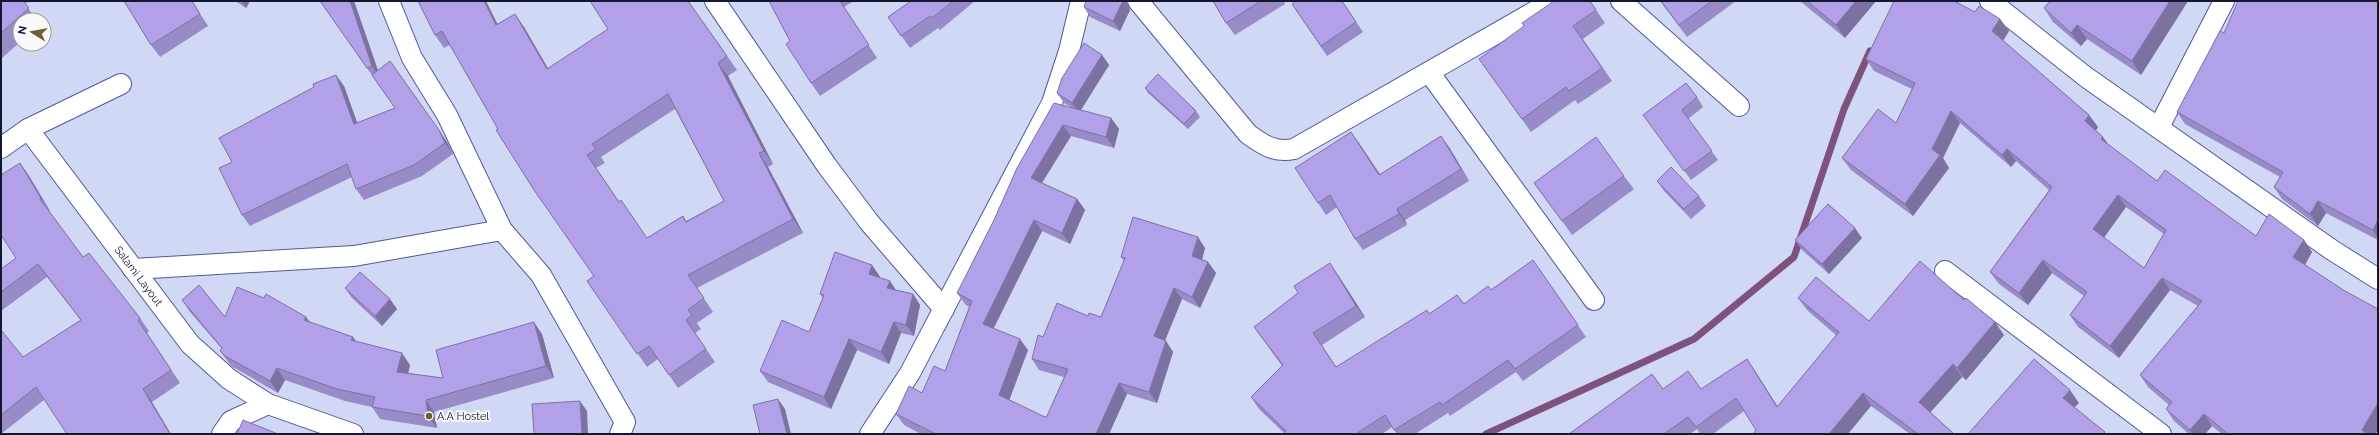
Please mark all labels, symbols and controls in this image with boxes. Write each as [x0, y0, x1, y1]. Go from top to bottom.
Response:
north arrow [12, 12, 52, 52]
text: N [15, 25, 30, 36]
street label: Salami Layout [112, 243, 166, 309]
place label: A.A Hostel [437, 410, 489, 423]
marker: A.A Hostel [424, 411, 434, 421]

